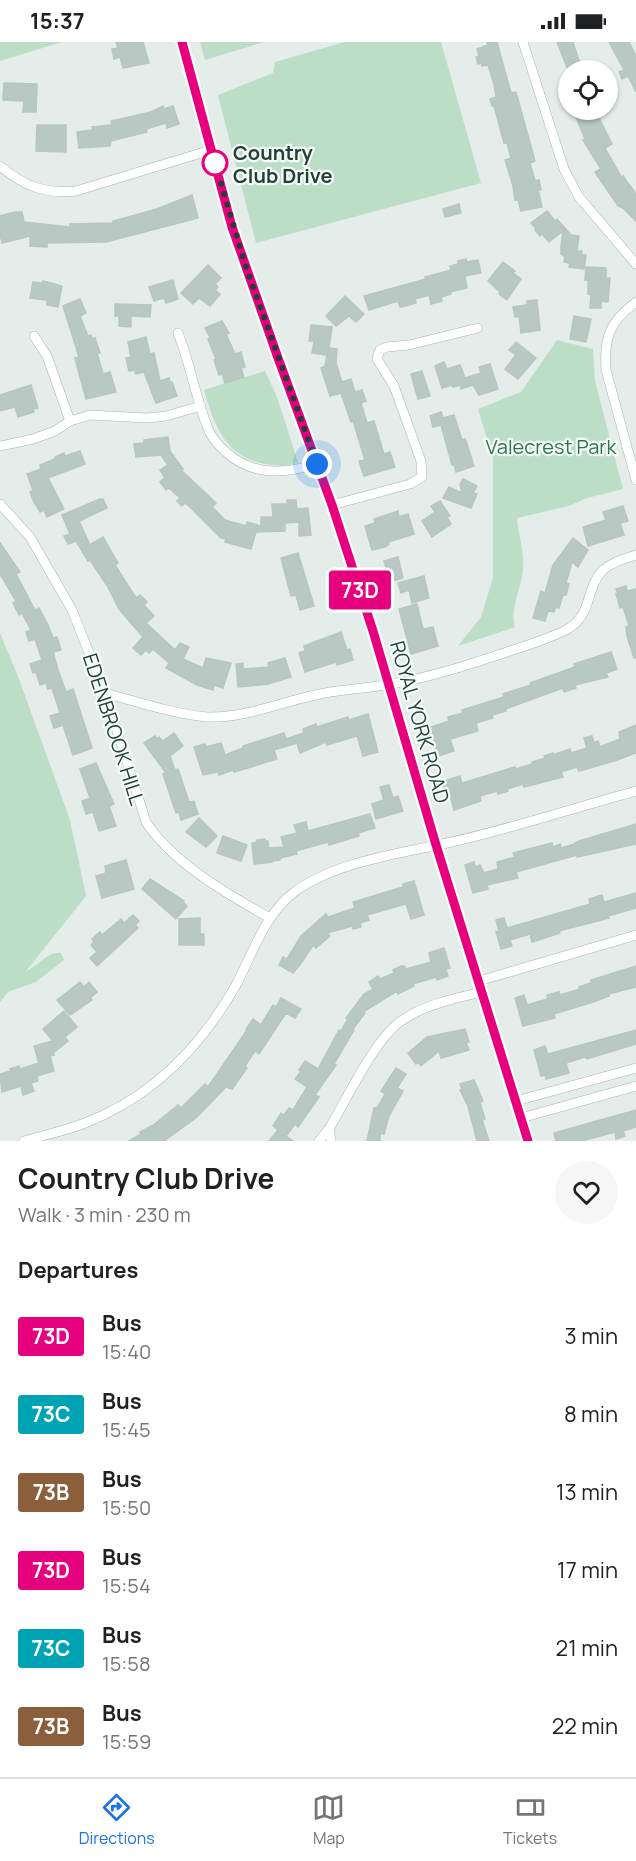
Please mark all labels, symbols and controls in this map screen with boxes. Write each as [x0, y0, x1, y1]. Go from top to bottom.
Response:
text: 15:37 [30, 6, 85, 36]
map controls [558, 60, 618, 120]
button: locate [558, 60, 618, 120]
place label: Country Club Drive [233, 139, 333, 189]
marker: Country Club Drive [202, 150, 228, 176]
park label: Valecrest Park [486, 433, 617, 460]
your location [302, 449, 332, 479]
line badge: 73D [326, 570, 394, 610]
text: 73D [341, 576, 379, 604]
street label: ROYAL YORK ROAD [384, 638, 456, 806]
street label: EDENBROOK HILL [77, 650, 151, 808]
text: Country Club Drive [18, 1159, 274, 1197]
button: heart [555, 1161, 618, 1224]
text: Walk · 3 min · 230 m [18, 1201, 191, 1228]
text: Departures [18, 1255, 138, 1285]
text: Bus [102, 1308, 142, 1338]
text: 3 min [565, 1321, 618, 1351]
text: 73D [32, 1322, 70, 1350]
text: 15:40 [102, 1338, 151, 1365]
text: Bus [102, 1386, 142, 1416]
text: 8 min [564, 1399, 618, 1429]
text: 73C [32, 1400, 70, 1428]
text: 15:45 [102, 1416, 151, 1443]
text: Bus [102, 1464, 142, 1494]
text: 13 min [556, 1477, 618, 1507]
text: 73B [33, 1478, 69, 1506]
text: 15:50 [102, 1494, 151, 1521]
text: Bus [102, 1542, 142, 1572]
text: 17 min [557, 1555, 618, 1585]
text: 73D [32, 1556, 70, 1584]
text: 15:54 [102, 1572, 151, 1599]
text: Bus [102, 1620, 142, 1650]
text: 21 min [556, 1633, 618, 1663]
text: 73C [32, 1634, 70, 1662]
text: 15:58 [102, 1650, 151, 1677]
text: Bus [102, 1698, 142, 1728]
text: 22 min [552, 1711, 618, 1741]
text: 73B [33, 1712, 69, 1740]
text: 15:59 [102, 1728, 151, 1755]
tab: Directions [79, 1791, 155, 1849]
tab: Map [312, 1791, 345, 1849]
tab: Tickets [503, 1791, 557, 1849]

